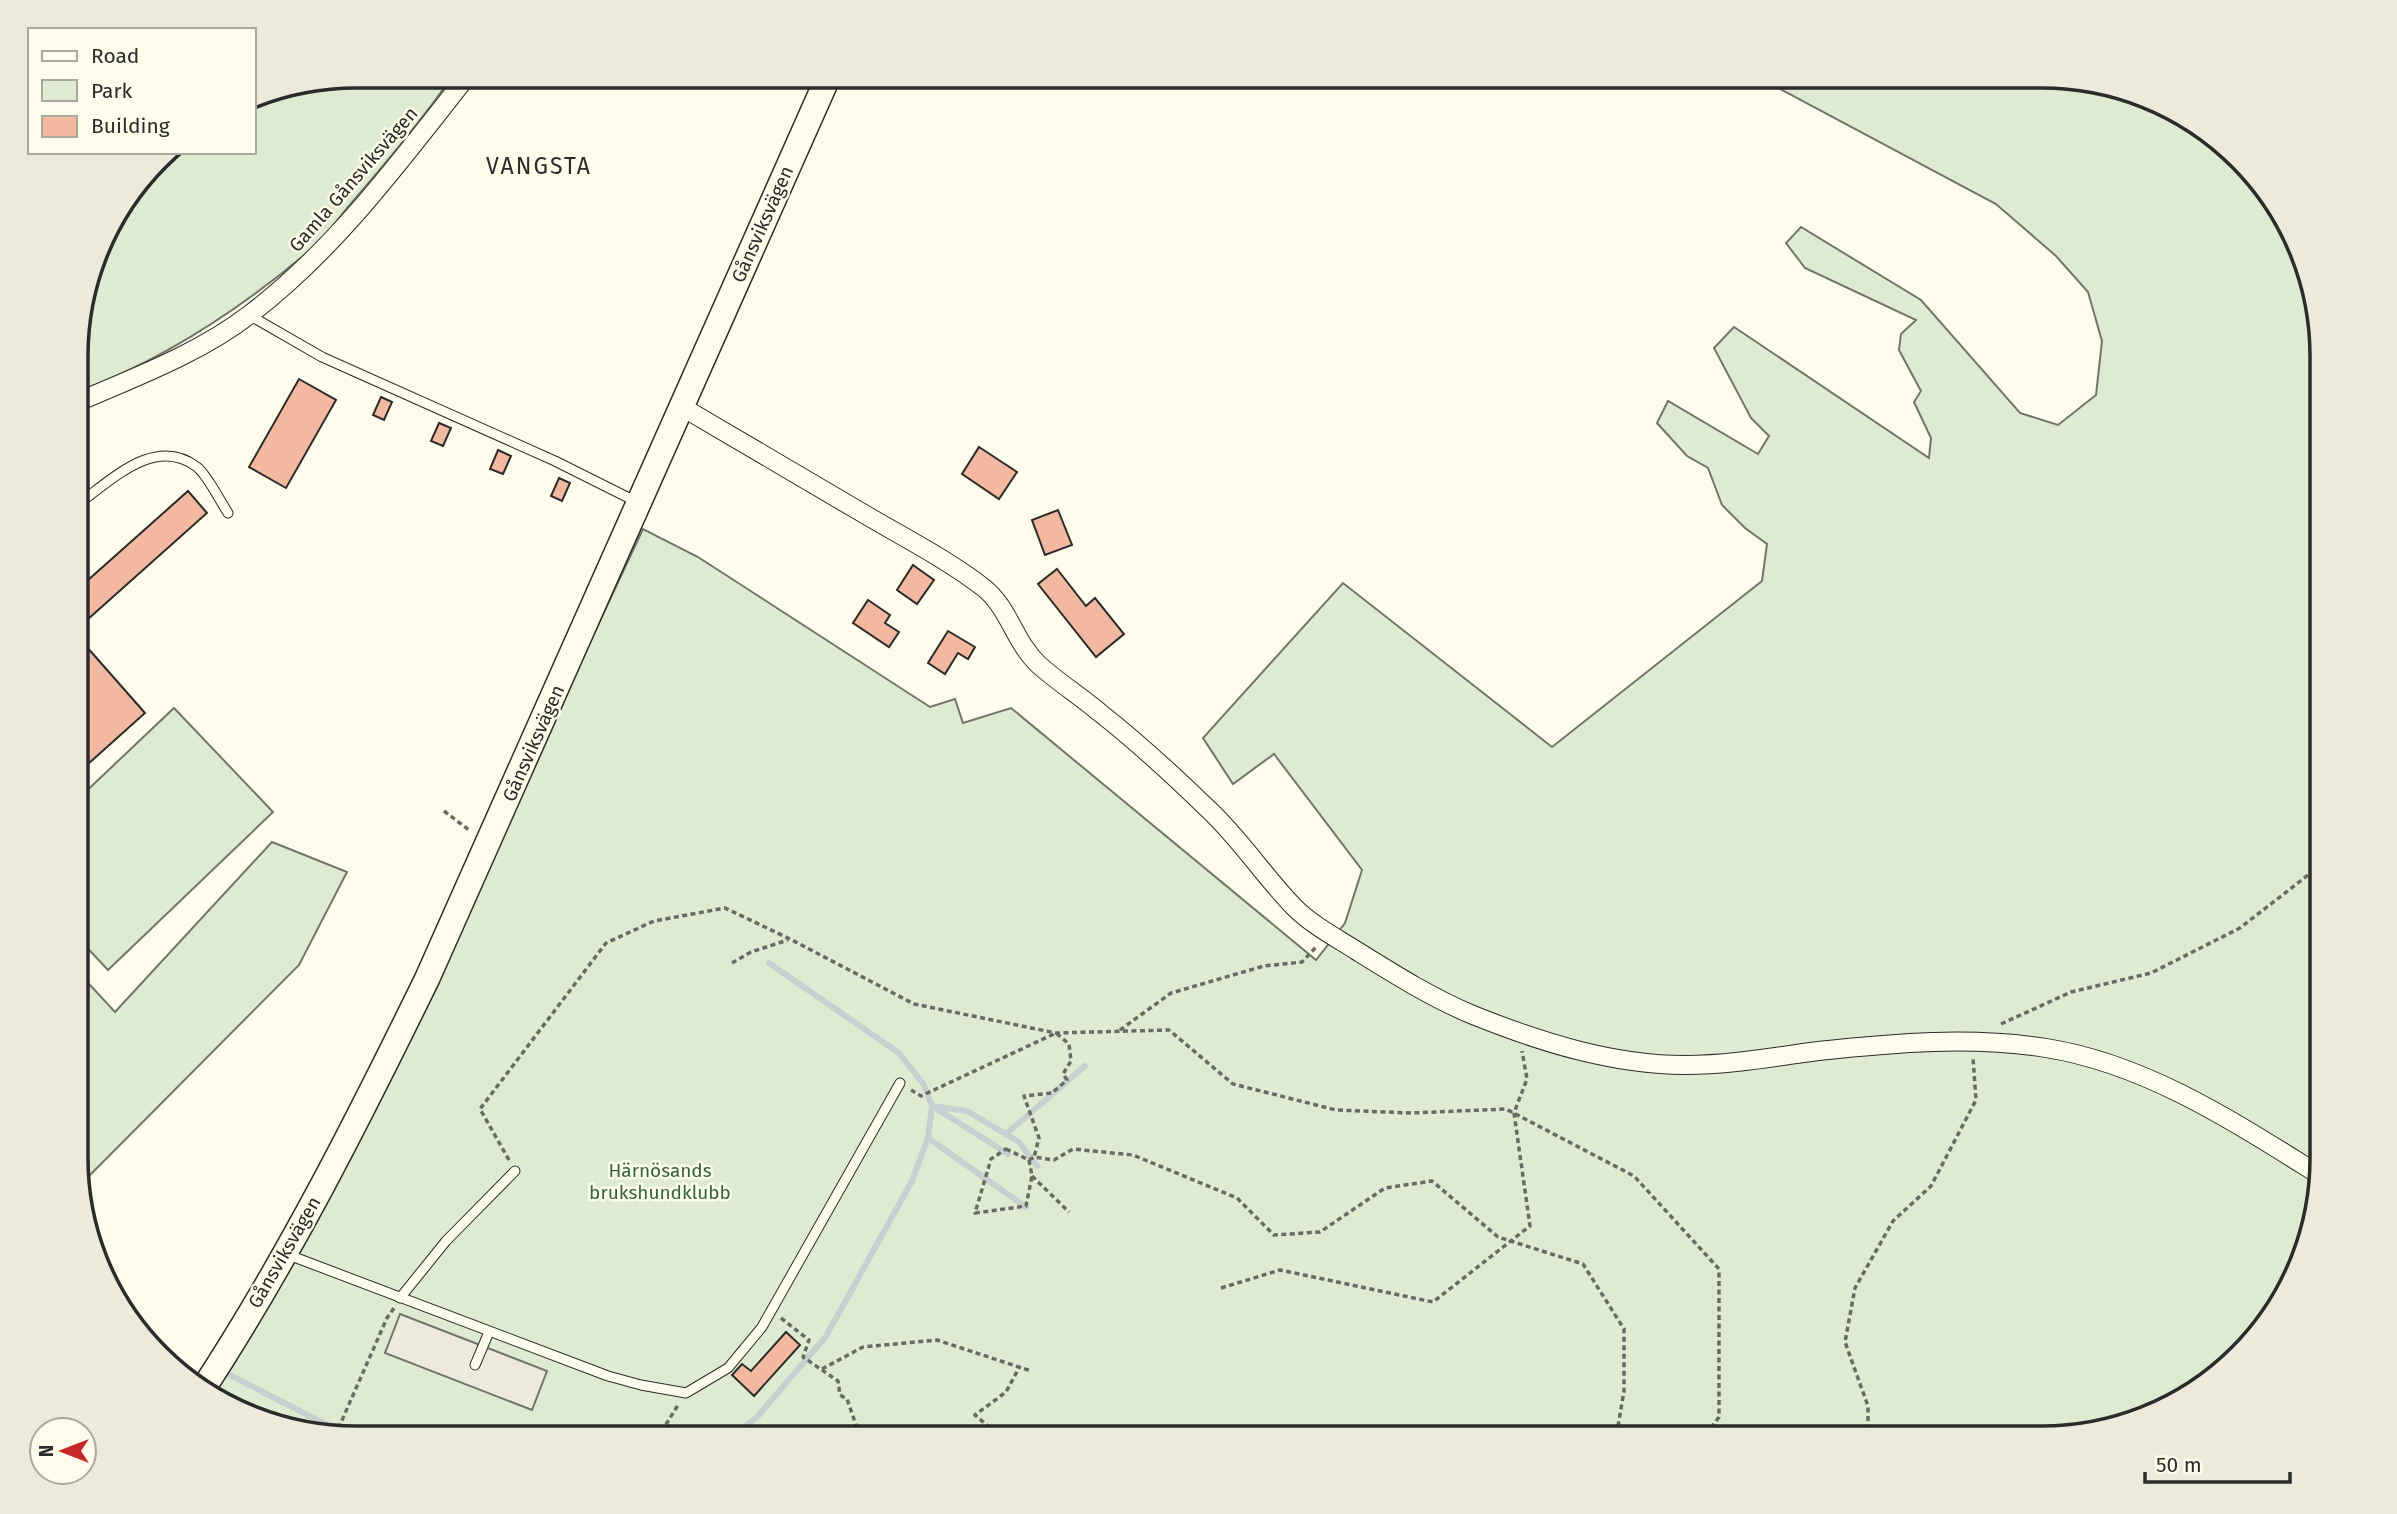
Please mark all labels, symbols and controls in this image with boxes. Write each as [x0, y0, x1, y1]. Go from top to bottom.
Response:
legend [28, 28, 256, 154]
text: Road [91, 43, 139, 69]
text: Park [91, 78, 133, 104]
street label: Gamla Gånsviksvägen [284, 102, 423, 257]
text: Building [91, 113, 170, 139]
district label: VANGSTA [486, 152, 592, 180]
street label: Gånsviksvägen [726, 162, 798, 286]
street label: Gånsviksvägen [497, 681, 569, 805]
park label: Härnösands brukshundklubb [589, 1159, 731, 1204]
street label: Gånsviksvägen [243, 1192, 326, 1312]
north arrow [28, 1416, 98, 1486]
scale bar [2145, 1440, 2290, 1484]
text: N [35, 1445, 58, 1457]
text: 50 m [2156, 1452, 2202, 1478]

